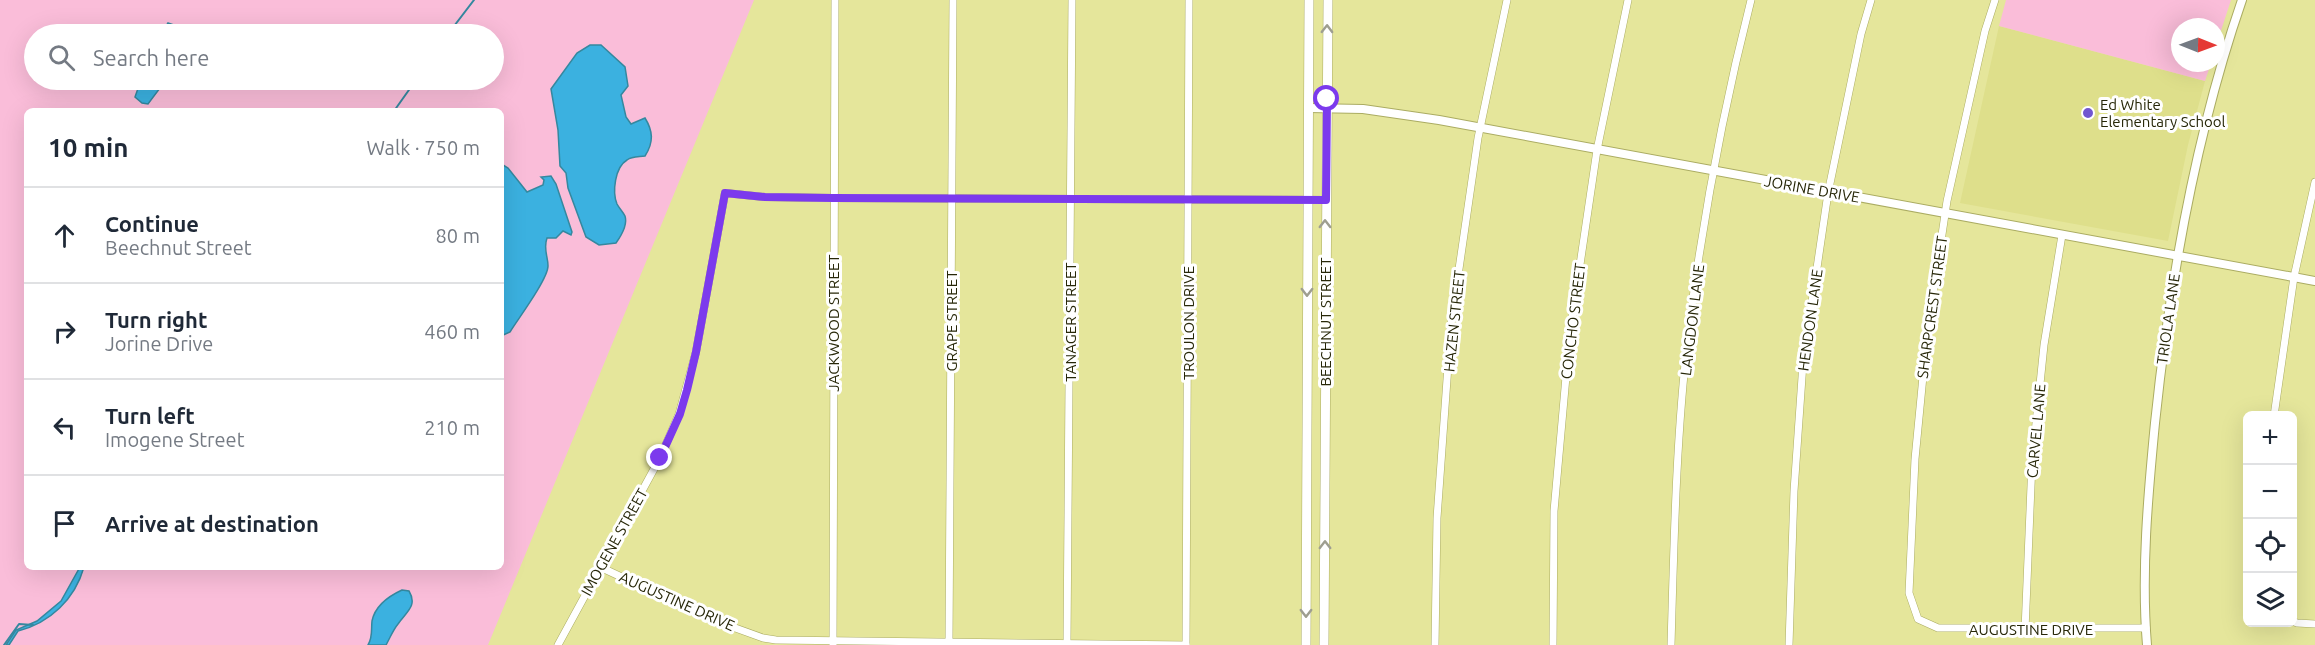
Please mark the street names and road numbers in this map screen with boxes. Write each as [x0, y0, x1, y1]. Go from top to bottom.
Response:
street label: JORINE DRIVE [1763, 172, 1861, 206]
street label: SHARPCREST STREET [1914, 234, 1951, 379]
street label: JACKWOOD STREET [825, 254, 842, 392]
street label: BEECHNUT STREET [1317, 257, 1334, 387]
street label: CONCHO STREET [1557, 261, 1589, 380]
street label: TANAGER STREET [1062, 262, 1079, 382]
street label: LANGDON LANE [1677, 263, 1707, 377]
street label: TROULON DRIVE [1180, 266, 1197, 380]
street label: HENDON LANE [1794, 268, 1826, 372]
street label: HAZEN STREET [1440, 269, 1468, 373]
street label: GRAPE STREET [943, 270, 960, 372]
street label: TRIOLA LANE [2153, 273, 2183, 365]
street label: CARVEL LANE [2023, 383, 2049, 479]
street label: IMOGENE STREET [577, 485, 651, 599]
street label: AUGUSTINE DRIVE [617, 568, 737, 634]
street label: AUGUSTINE DRIVE [1969, 621, 2093, 638]

